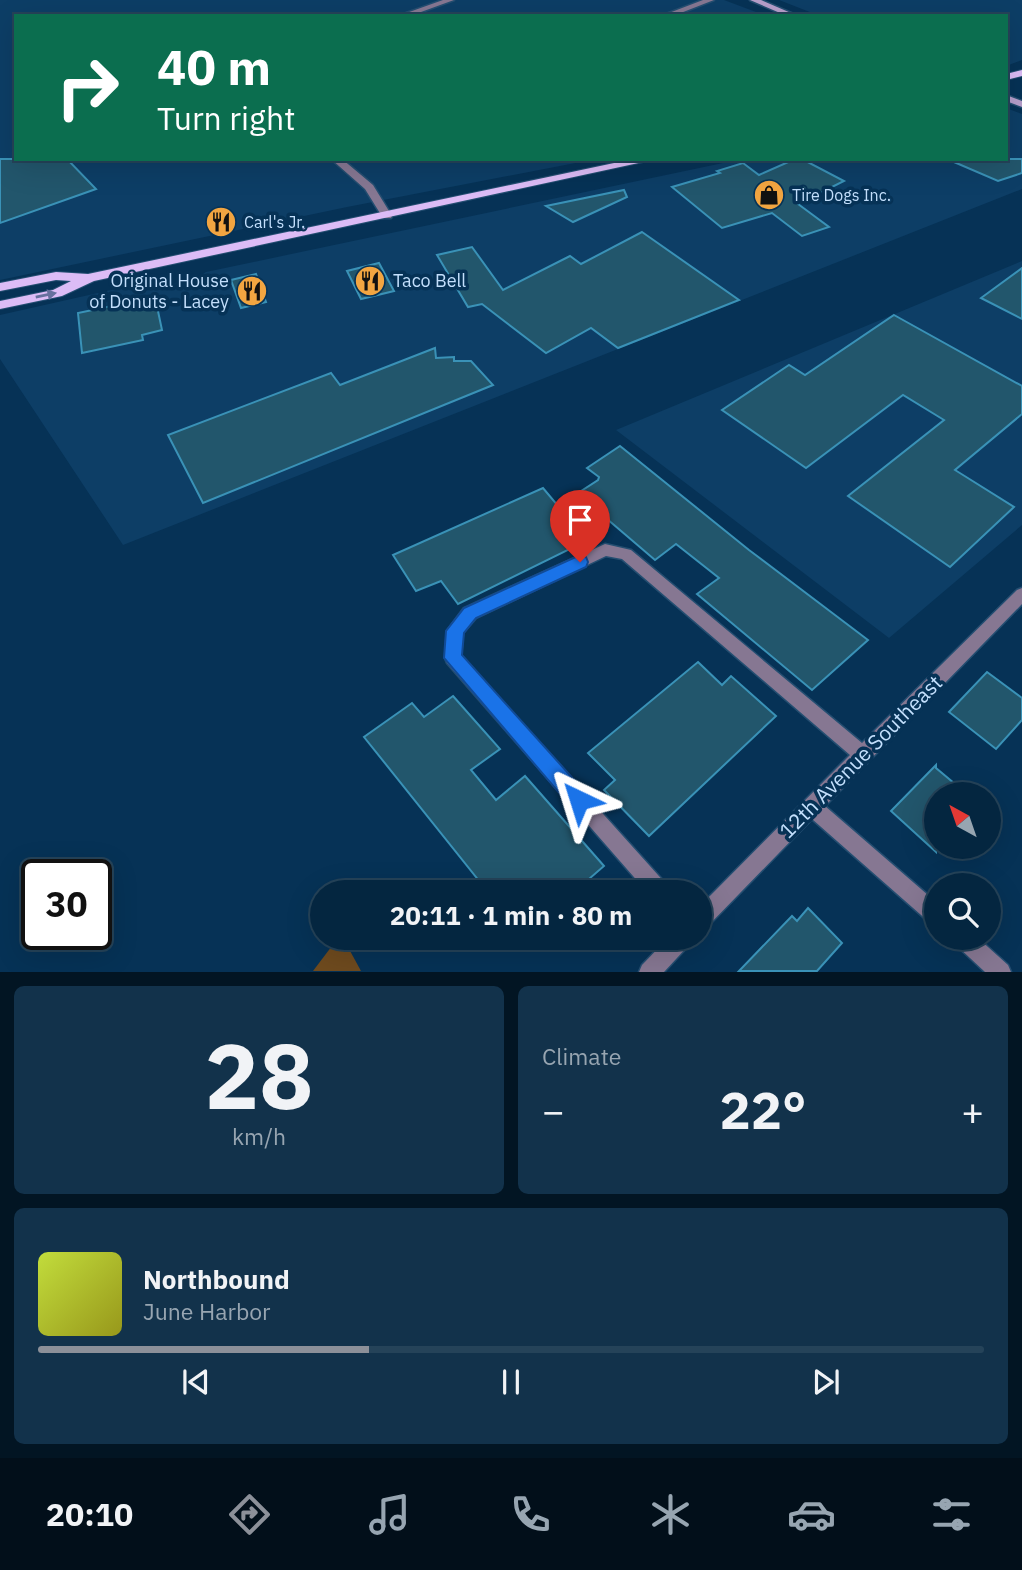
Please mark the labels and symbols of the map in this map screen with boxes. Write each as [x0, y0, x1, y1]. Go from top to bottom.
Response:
shop icon: Tire Dogs Inc. [752, 178, 786, 212]
place label: Tire Dogs Inc. [792, 185, 891, 205]
restaurant icon: Carl's Jr. [204, 205, 238, 239]
place label: Carl's Jr. [244, 212, 305, 232]
restaurant icon: Taco Bell [353, 264, 387, 298]
place label: Original House of Donuts - Lacey [89, 269, 229, 313]
place label: Taco Bell [393, 269, 466, 292]
restaurant icon: Original House of Donuts - Lacey [235, 274, 269, 308]
one-way arrow [35, 290, 57, 301]
pin [550, 490, 610, 562]
street label: 12th Avenue Southeast [773, 669, 948, 844]
position arrow [542, 763, 616, 837]
north arrow [924, 782, 1001, 859]
speed limit sign: 30 [21, 859, 112, 950]

